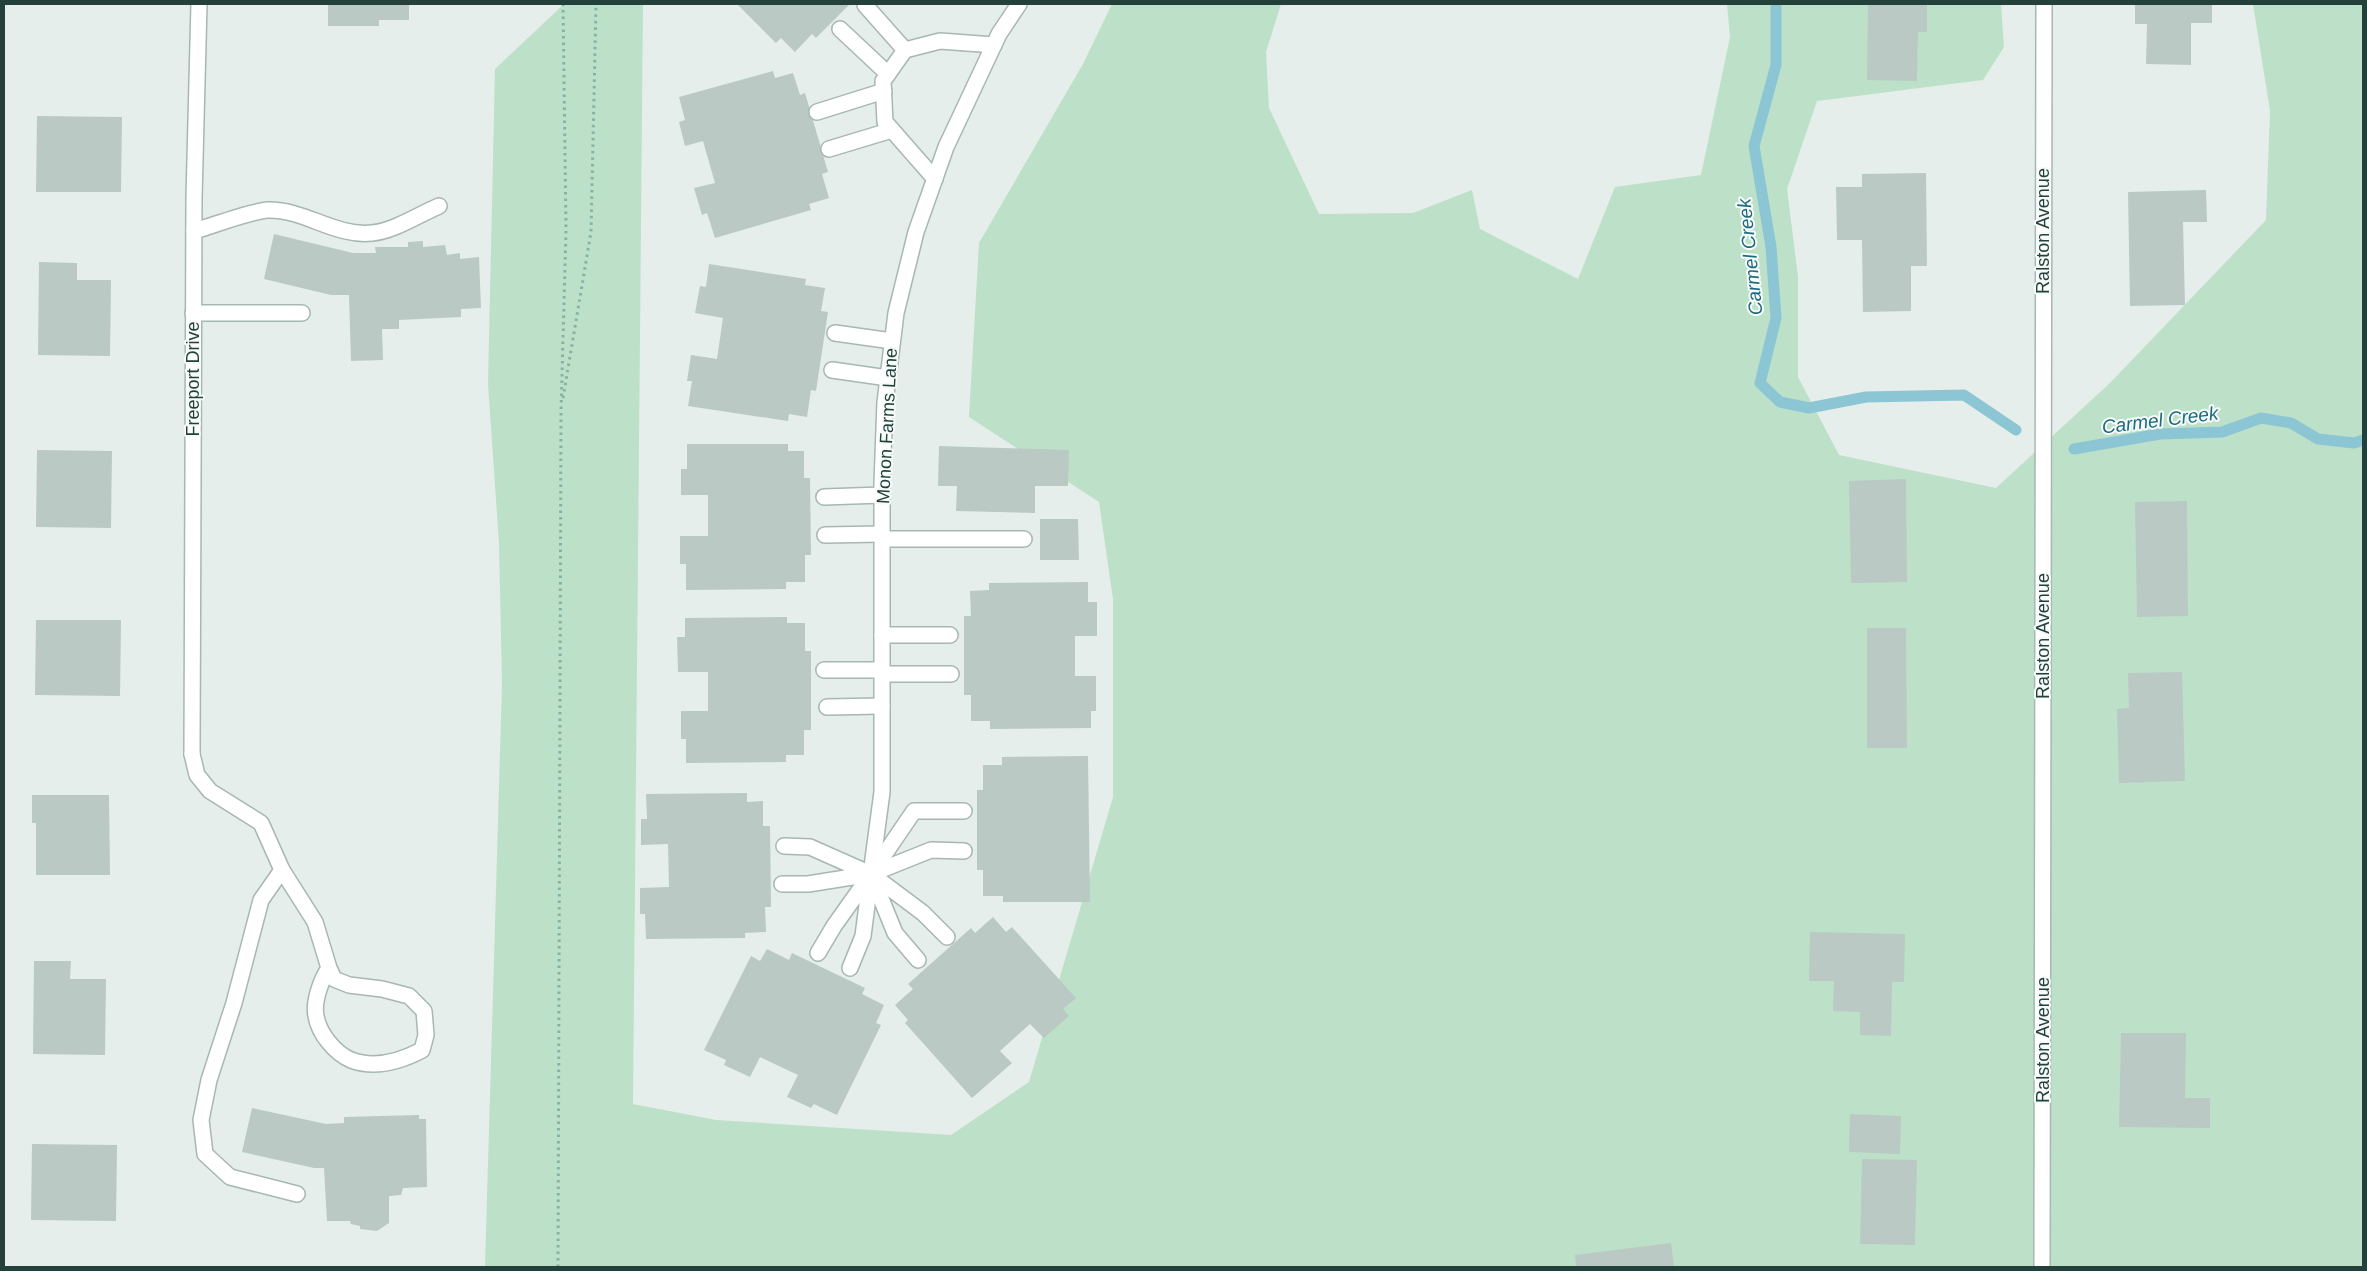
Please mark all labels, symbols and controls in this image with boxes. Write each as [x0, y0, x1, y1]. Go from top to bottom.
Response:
street label: Ralston Avenue [2033, 168, 2053, 294]
water label: Carmel Creek [1733, 196, 1767, 316]
street label: Freeport Drive [183, 321, 203, 437]
street label: Monon Farms Lane [873, 348, 901, 504]
water label: Carmel Creek [2101, 402, 2221, 438]
street label: Ralston Avenue [2033, 573, 2053, 699]
street label: Ralston Avenue [2033, 977, 2053, 1103]

